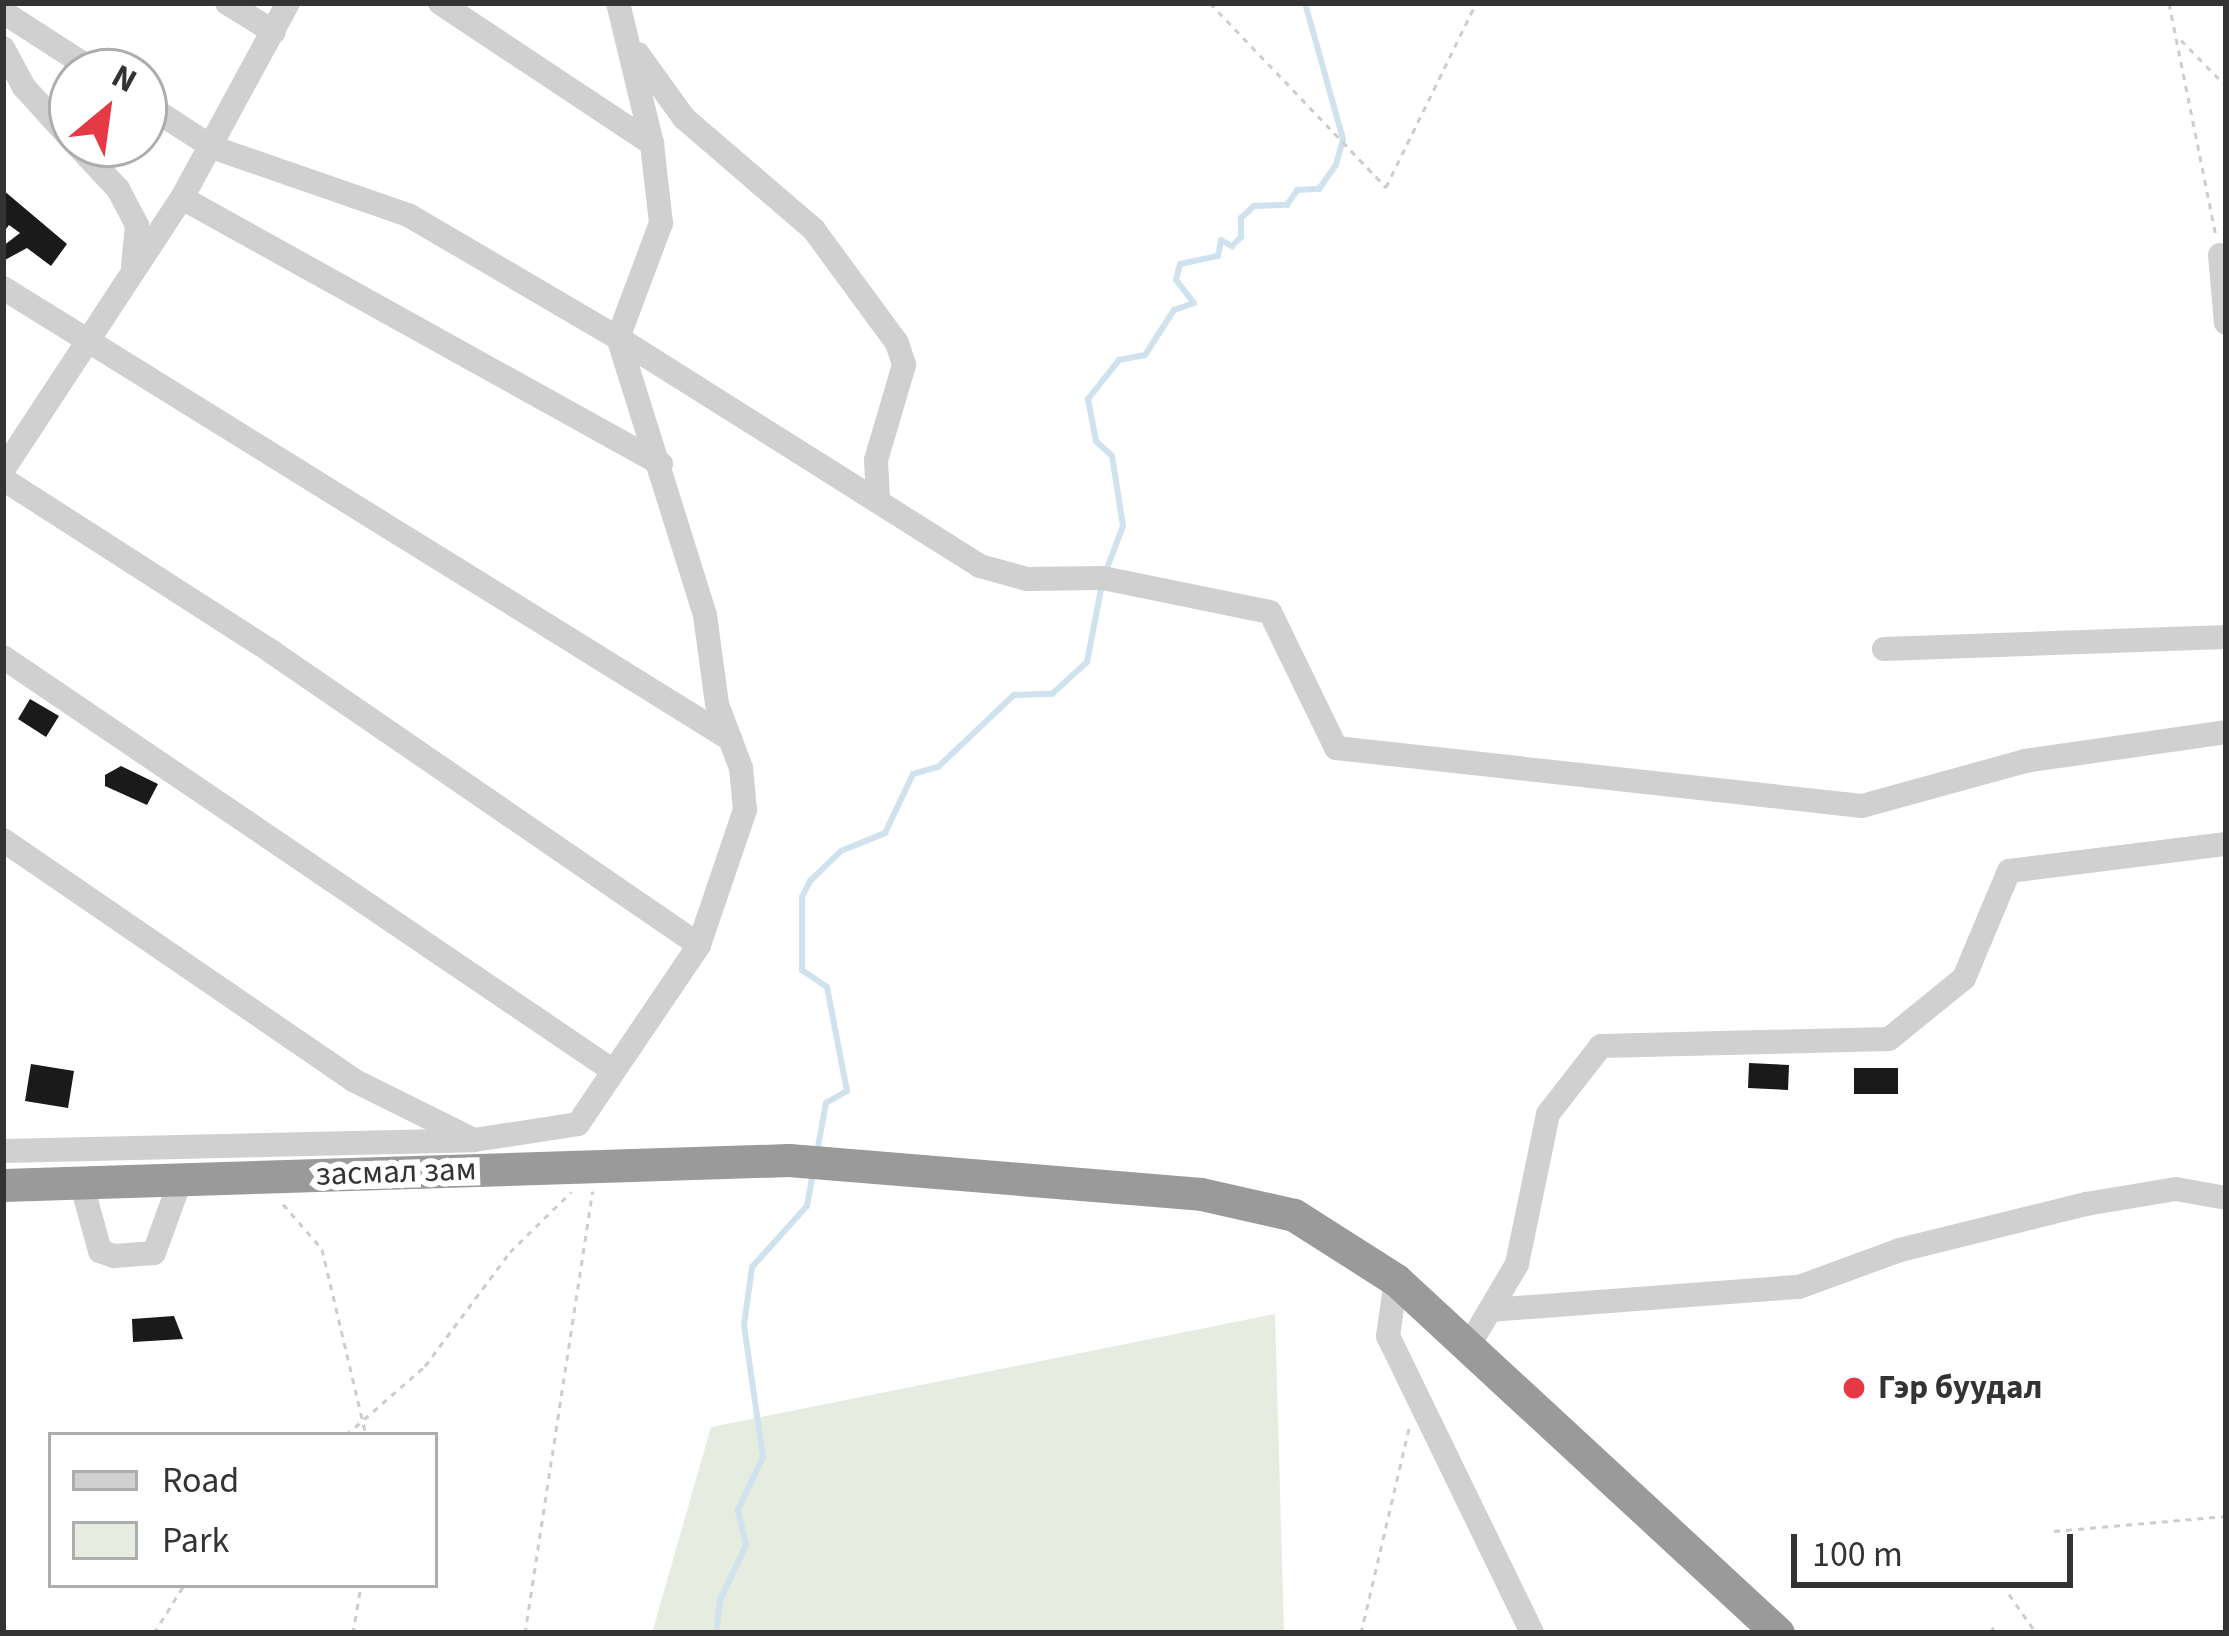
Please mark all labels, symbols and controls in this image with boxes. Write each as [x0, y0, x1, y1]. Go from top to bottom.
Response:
north arrow [48, 48, 168, 168]
text: N [103, 53, 145, 105]
street label: засмал зам [315, 1149, 477, 1195]
place label: Гэр буудал [1878, 1368, 2042, 1408]
marker: Гэр буудал [1841, 1375, 1867, 1401]
legend [48, 1432, 438, 1588]
text: Road [162, 1455, 239, 1506]
scale bar [1797, 1510, 2079, 1584]
text: Park [162, 1515, 229, 1566]
text: 100 m [1812, 1529, 1903, 1580]

